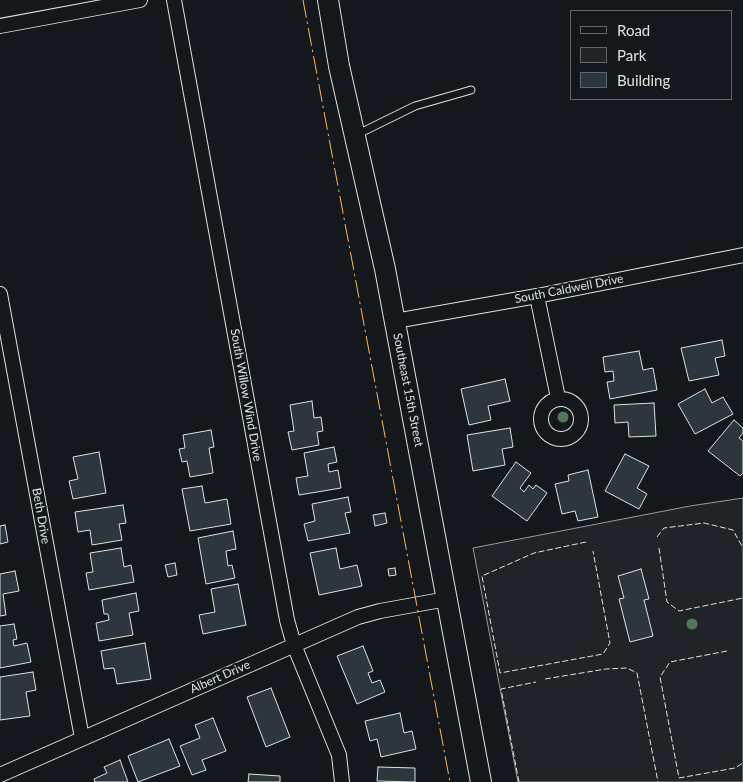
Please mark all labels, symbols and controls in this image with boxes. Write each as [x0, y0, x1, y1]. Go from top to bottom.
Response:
legend [570, 10, 733, 100]
text: Road [617, 21, 650, 39]
text: Park [617, 46, 646, 64]
text: Building [617, 71, 670, 89]
street label: South Caldwell Drive [513, 271, 625, 307]
street label: South Willow Wind Drive [227, 328, 265, 462]
street label: Southeast 15th Street [390, 332, 426, 448]
street label: Beth Drive [29, 487, 53, 545]
street label: Albert Drive [188, 657, 252, 697]

